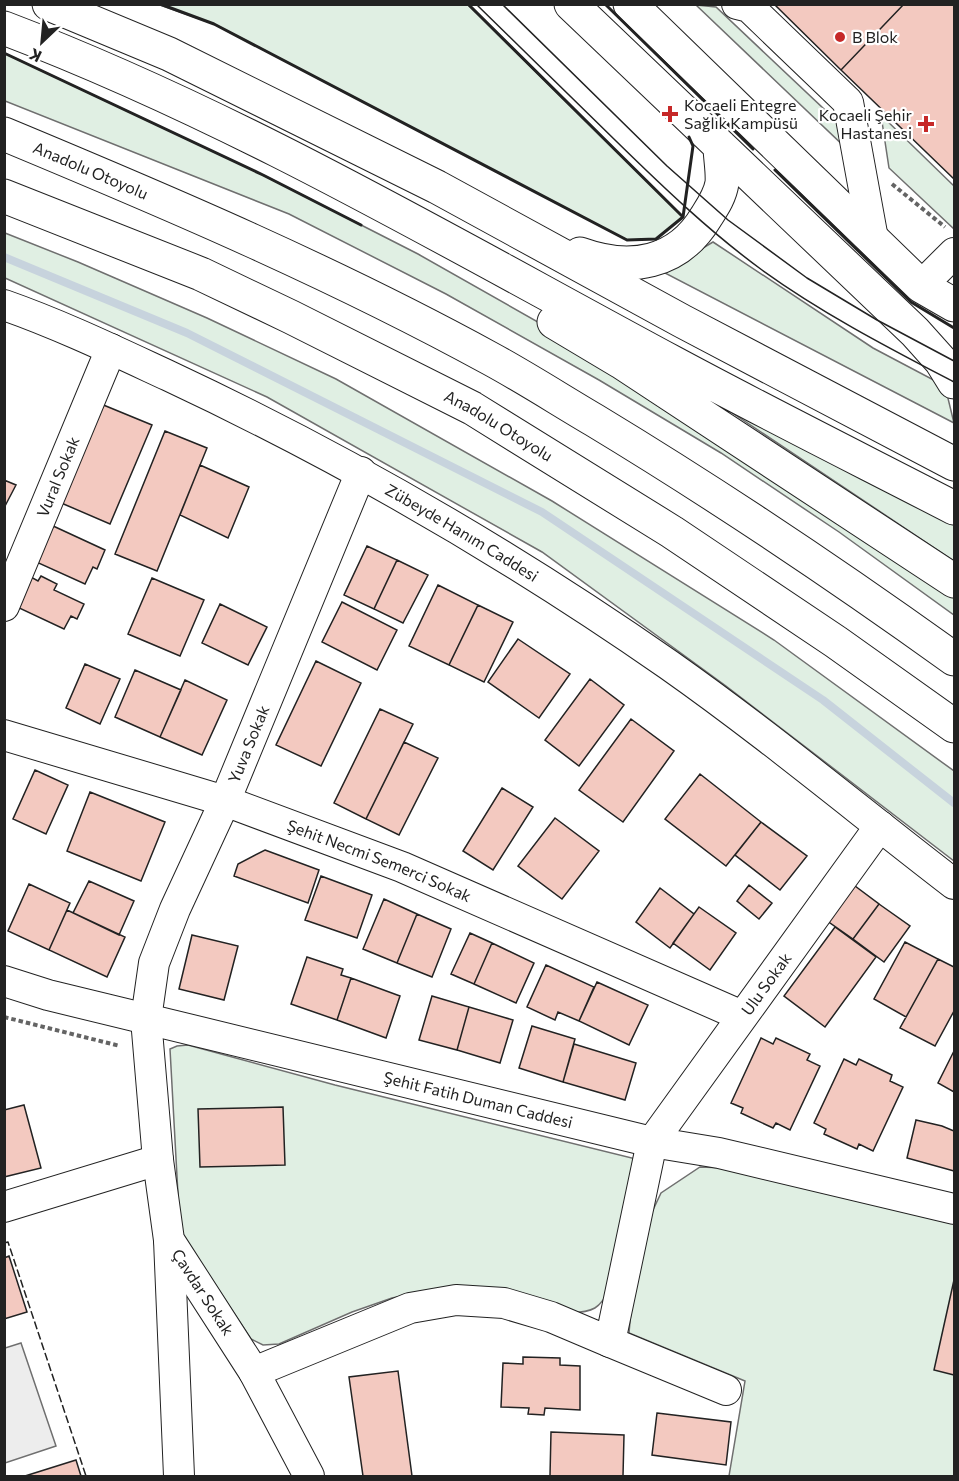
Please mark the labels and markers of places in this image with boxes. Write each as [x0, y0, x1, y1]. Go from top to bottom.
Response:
place label: B Blok [852, 27, 898, 46]
marker: B Blok [833, 30, 847, 44]
place label: Kocaeli Entegre Sağlık Kampüsü [684, 95, 798, 132]
marker: Kocaeli Entegre Sağlık Kampüsü [661, 105, 679, 123]
place label: Kocaeli Şehir Hastanesi [819, 105, 913, 142]
marker: Kocaeli Şehir Hastanesi [917, 115, 935, 133]

